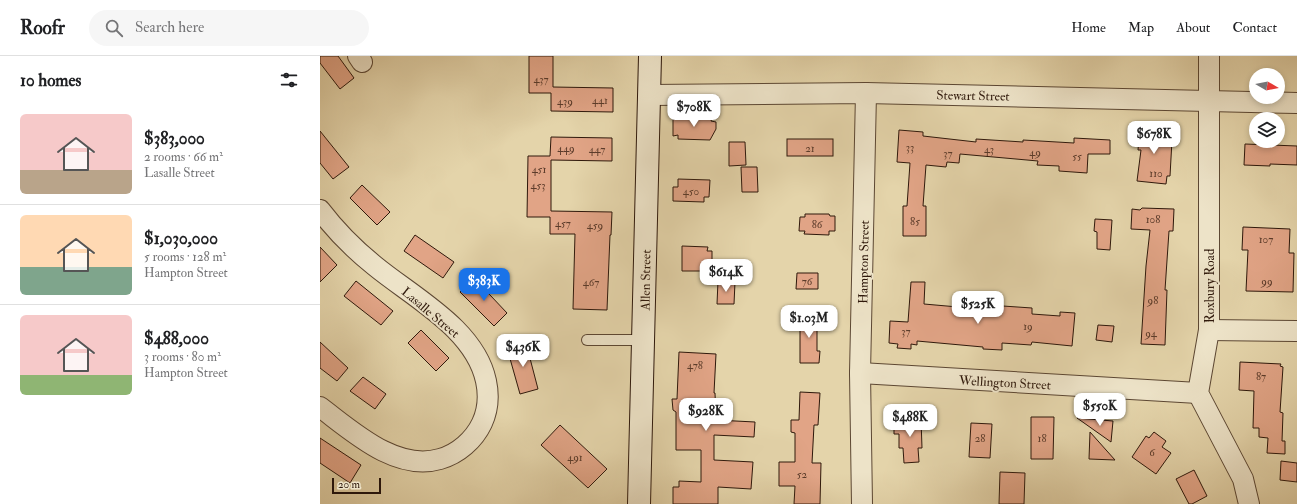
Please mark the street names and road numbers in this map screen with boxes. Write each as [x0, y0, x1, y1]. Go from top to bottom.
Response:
street label: Stewart Street [936, 87, 1010, 105]
street label: Hampton Street [855, 220, 874, 304]
street label: Roxbury Road [1202, 248, 1219, 323]
street label: Allen Street [637, 249, 655, 312]
street label: Lasalle Street [398, 284, 463, 342]
street label: Wellington Street [958, 373, 1051, 393]

